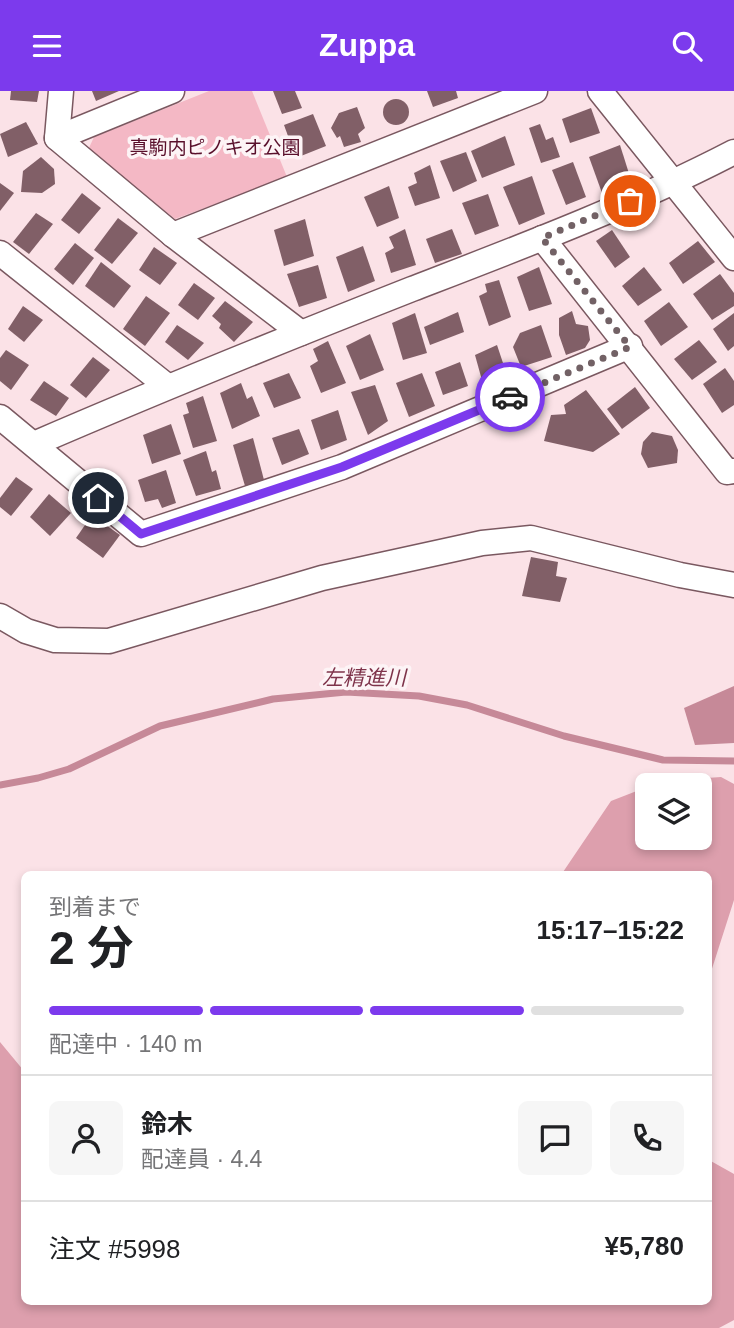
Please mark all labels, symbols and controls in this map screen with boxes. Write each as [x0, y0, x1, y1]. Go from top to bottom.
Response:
icon: menu [28, 27, 66, 65]
text: Zuppa [319, 27, 415, 63]
icon: search [668, 27, 706, 65]
park label: 真駒内ピノキオ公園 [129, 137, 301, 158]
pin [600, 171, 660, 231]
icon: bag [611, 182, 649, 220]
courier [475, 362, 545, 432]
icon: car [491, 378, 529, 416]
pin [68, 468, 128, 528]
icon: home [79, 479, 117, 517]
water label: 左精進川 [322, 666, 408, 689]
map controls [635, 773, 712, 850]
button: layers [635, 773, 712, 850]
text: 到着まで [49, 894, 141, 920]
text: 15:17–15:22 [537, 915, 684, 945]
text: 2 分 [49, 922, 133, 974]
text: 配達中 · 140 m [49, 1031, 202, 1057]
button: person [49, 1101, 123, 1175]
button: chat [518, 1101, 592, 1175]
button: phone [610, 1101, 684, 1175]
text: 鈴木 [141, 1109, 193, 1139]
text: 配達員 · 4.4 [141, 1146, 262, 1172]
text: ¥5,780 [604, 1231, 684, 1261]
text: 注文 #5998 [49, 1234, 181, 1264]

